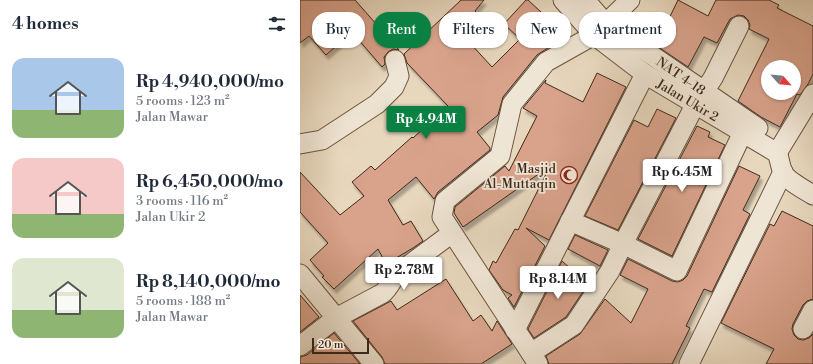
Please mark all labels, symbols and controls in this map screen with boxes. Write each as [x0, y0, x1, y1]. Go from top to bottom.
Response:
chip: Buy [312, 12, 365, 48]
chip: Rent [373, 12, 431, 48]
chip: Filters [439, 12, 508, 48]
chip: New [516, 12, 571, 48]
chip: Apartment [579, 12, 676, 48]
text: 4 homes [12, 13, 79, 35]
icon: filters [266, 13, 288, 35]
street label: NAT 4-18 [653, 54, 708, 99]
north arrow [761, 60, 801, 100]
map controls [761, 60, 801, 100]
text: Rp 4,940,000/mo [136, 71, 284, 93]
icon: home [44, 74, 92, 122]
street label: Jalan Ukir 2 [653, 75, 721, 125]
text: 5 rooms · 123 m² [136, 93, 230, 109]
pin: Rp 4.94M [385, 106, 467, 140]
text: Jalan Mawar [136, 109, 208, 125]
text: Rp 4.94M [395, 111, 457, 127]
pin: Rp 6.45M [641, 159, 723, 193]
place label: Masjid Al-Muttaqin [483, 161, 557, 192]
text: Rp 6.45M [652, 164, 712, 180]
mosque icon: Masjid Al-Muttaqin [559, 165, 579, 185]
text: Rp 6,450,000/mo [136, 171, 283, 193]
icon: home [44, 174, 92, 222]
text: 3 rooms · 116 m² [136, 193, 228, 209]
text: Jalan Ukir 2 [136, 209, 205, 225]
pin: Rp 2.78M [363, 257, 445, 291]
text: Rp 2.78M [374, 262, 434, 278]
pin: Rp 8.14M [517, 266, 599, 300]
text: Rp 8,140,000/mo [136, 271, 281, 293]
text: Rp 8.14M [529, 271, 587, 287]
icon: home [44, 274, 92, 322]
text: 5 rooms · 188 m² [136, 293, 230, 309]
text: Jalan Mawar [136, 309, 208, 325]
scale bar [312, 336, 369, 355]
text: 20 m [318, 338, 343, 352]

